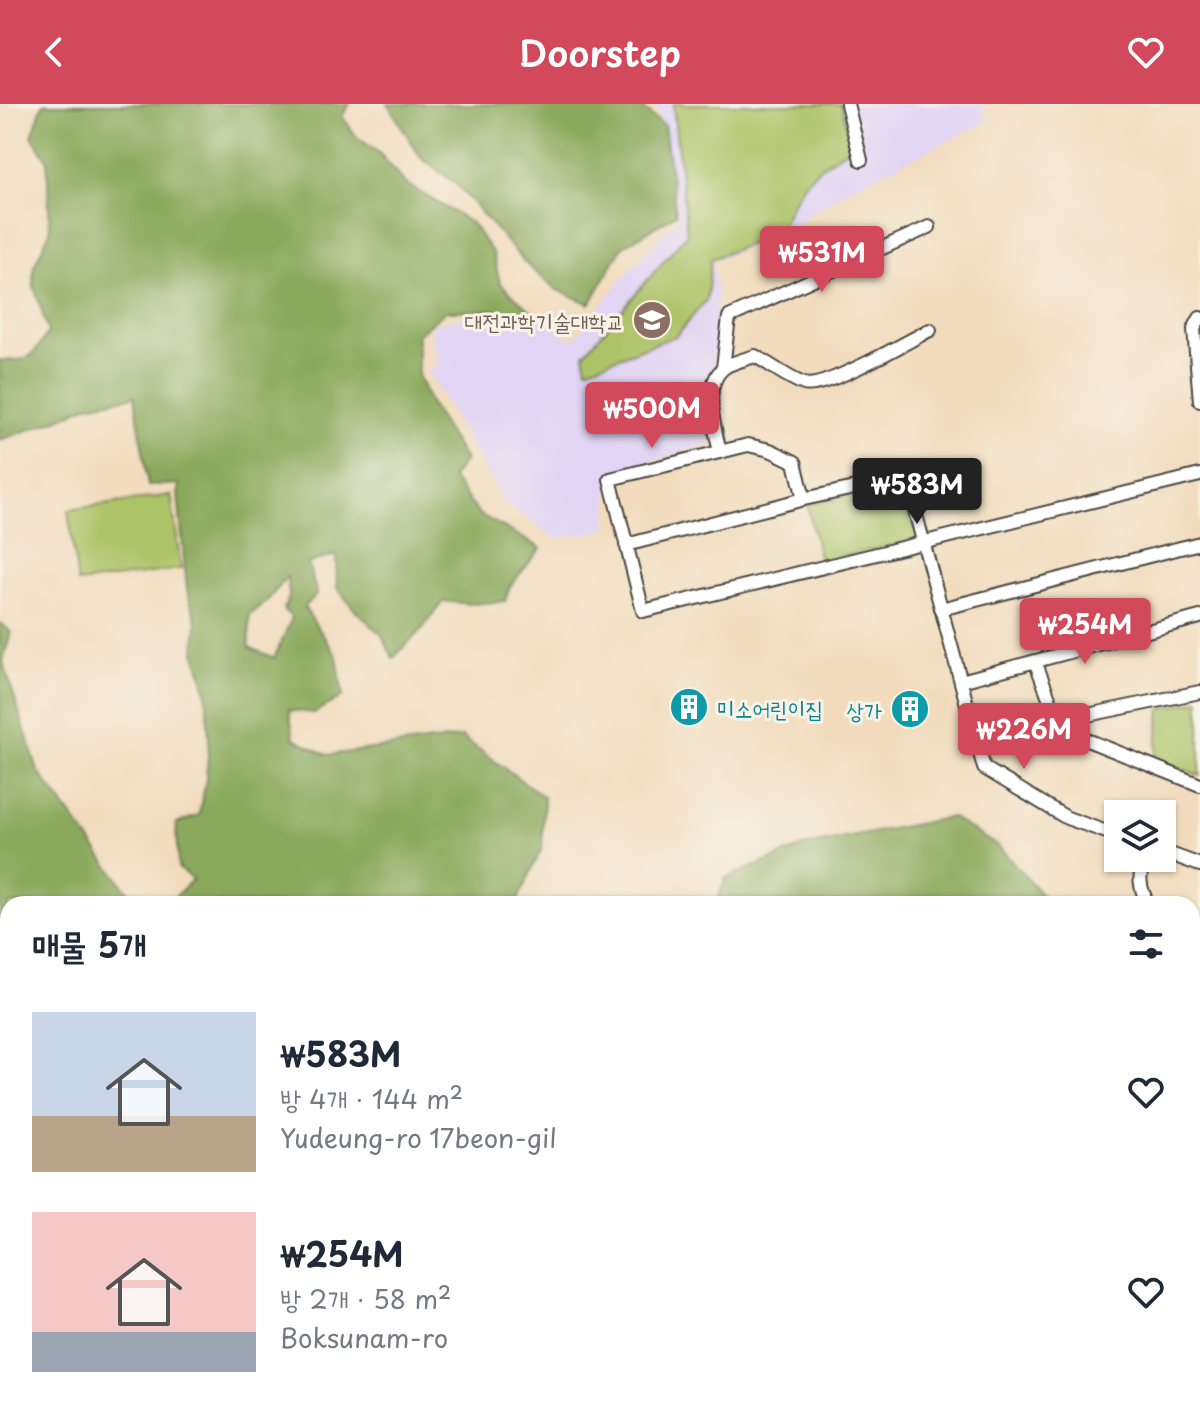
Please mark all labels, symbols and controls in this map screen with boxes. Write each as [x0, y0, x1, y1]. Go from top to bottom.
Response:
text: Doorstep [519, 25, 681, 79]
icon: back [32, 30, 76, 74]
icon: heart [1124, 30, 1168, 74]
pin: ₩531M [766, 226, 878, 294]
text: ₩531M [778, 232, 866, 271]
school or university icon: 대전과학기술대학교 [631, 299, 673, 341]
place label: 대전과학기술대학교 [465, 304, 624, 337]
pin: ₩500M [596, 382, 708, 450]
text: ₩500M [603, 388, 701, 427]
pin: ₩583M [861, 458, 973, 526]
text: ₩583M [871, 464, 963, 503]
pin: ₩254M [1029, 598, 1141, 666]
text: ₩254M [1038, 604, 1132, 643]
building icon: 미소어린이집 [668, 686, 710, 728]
building icon: 상가 [889, 688, 931, 730]
place label: 미소어린이집 [717, 691, 823, 724]
place label: 상가 [847, 693, 882, 726]
pin: ₩226M [968, 703, 1080, 771]
text: ₩226M [976, 709, 1072, 748]
map controls [1104, 800, 1176, 872]
button: layers [1104, 800, 1176, 872]
text: 매물 5개 [32, 918, 147, 970]
icon: filters [1124, 922, 1168, 966]
text: ₩583M [280, 1027, 401, 1079]
icon: home [96, 1044, 192, 1140]
icon: heart [1124, 1070, 1168, 1114]
text: 방 4개 · 144 m² [280, 1079, 463, 1118]
text: Yudeung-ro 17beon-gil [280, 1118, 557, 1157]
text: ₩254M [280, 1227, 404, 1279]
icon: home [96, 1244, 192, 1340]
icon: heart [1124, 1270, 1168, 1314]
text: 방 2개 · 58 m² [280, 1279, 451, 1318]
text: Boksunam-ro [280, 1318, 448, 1357]

